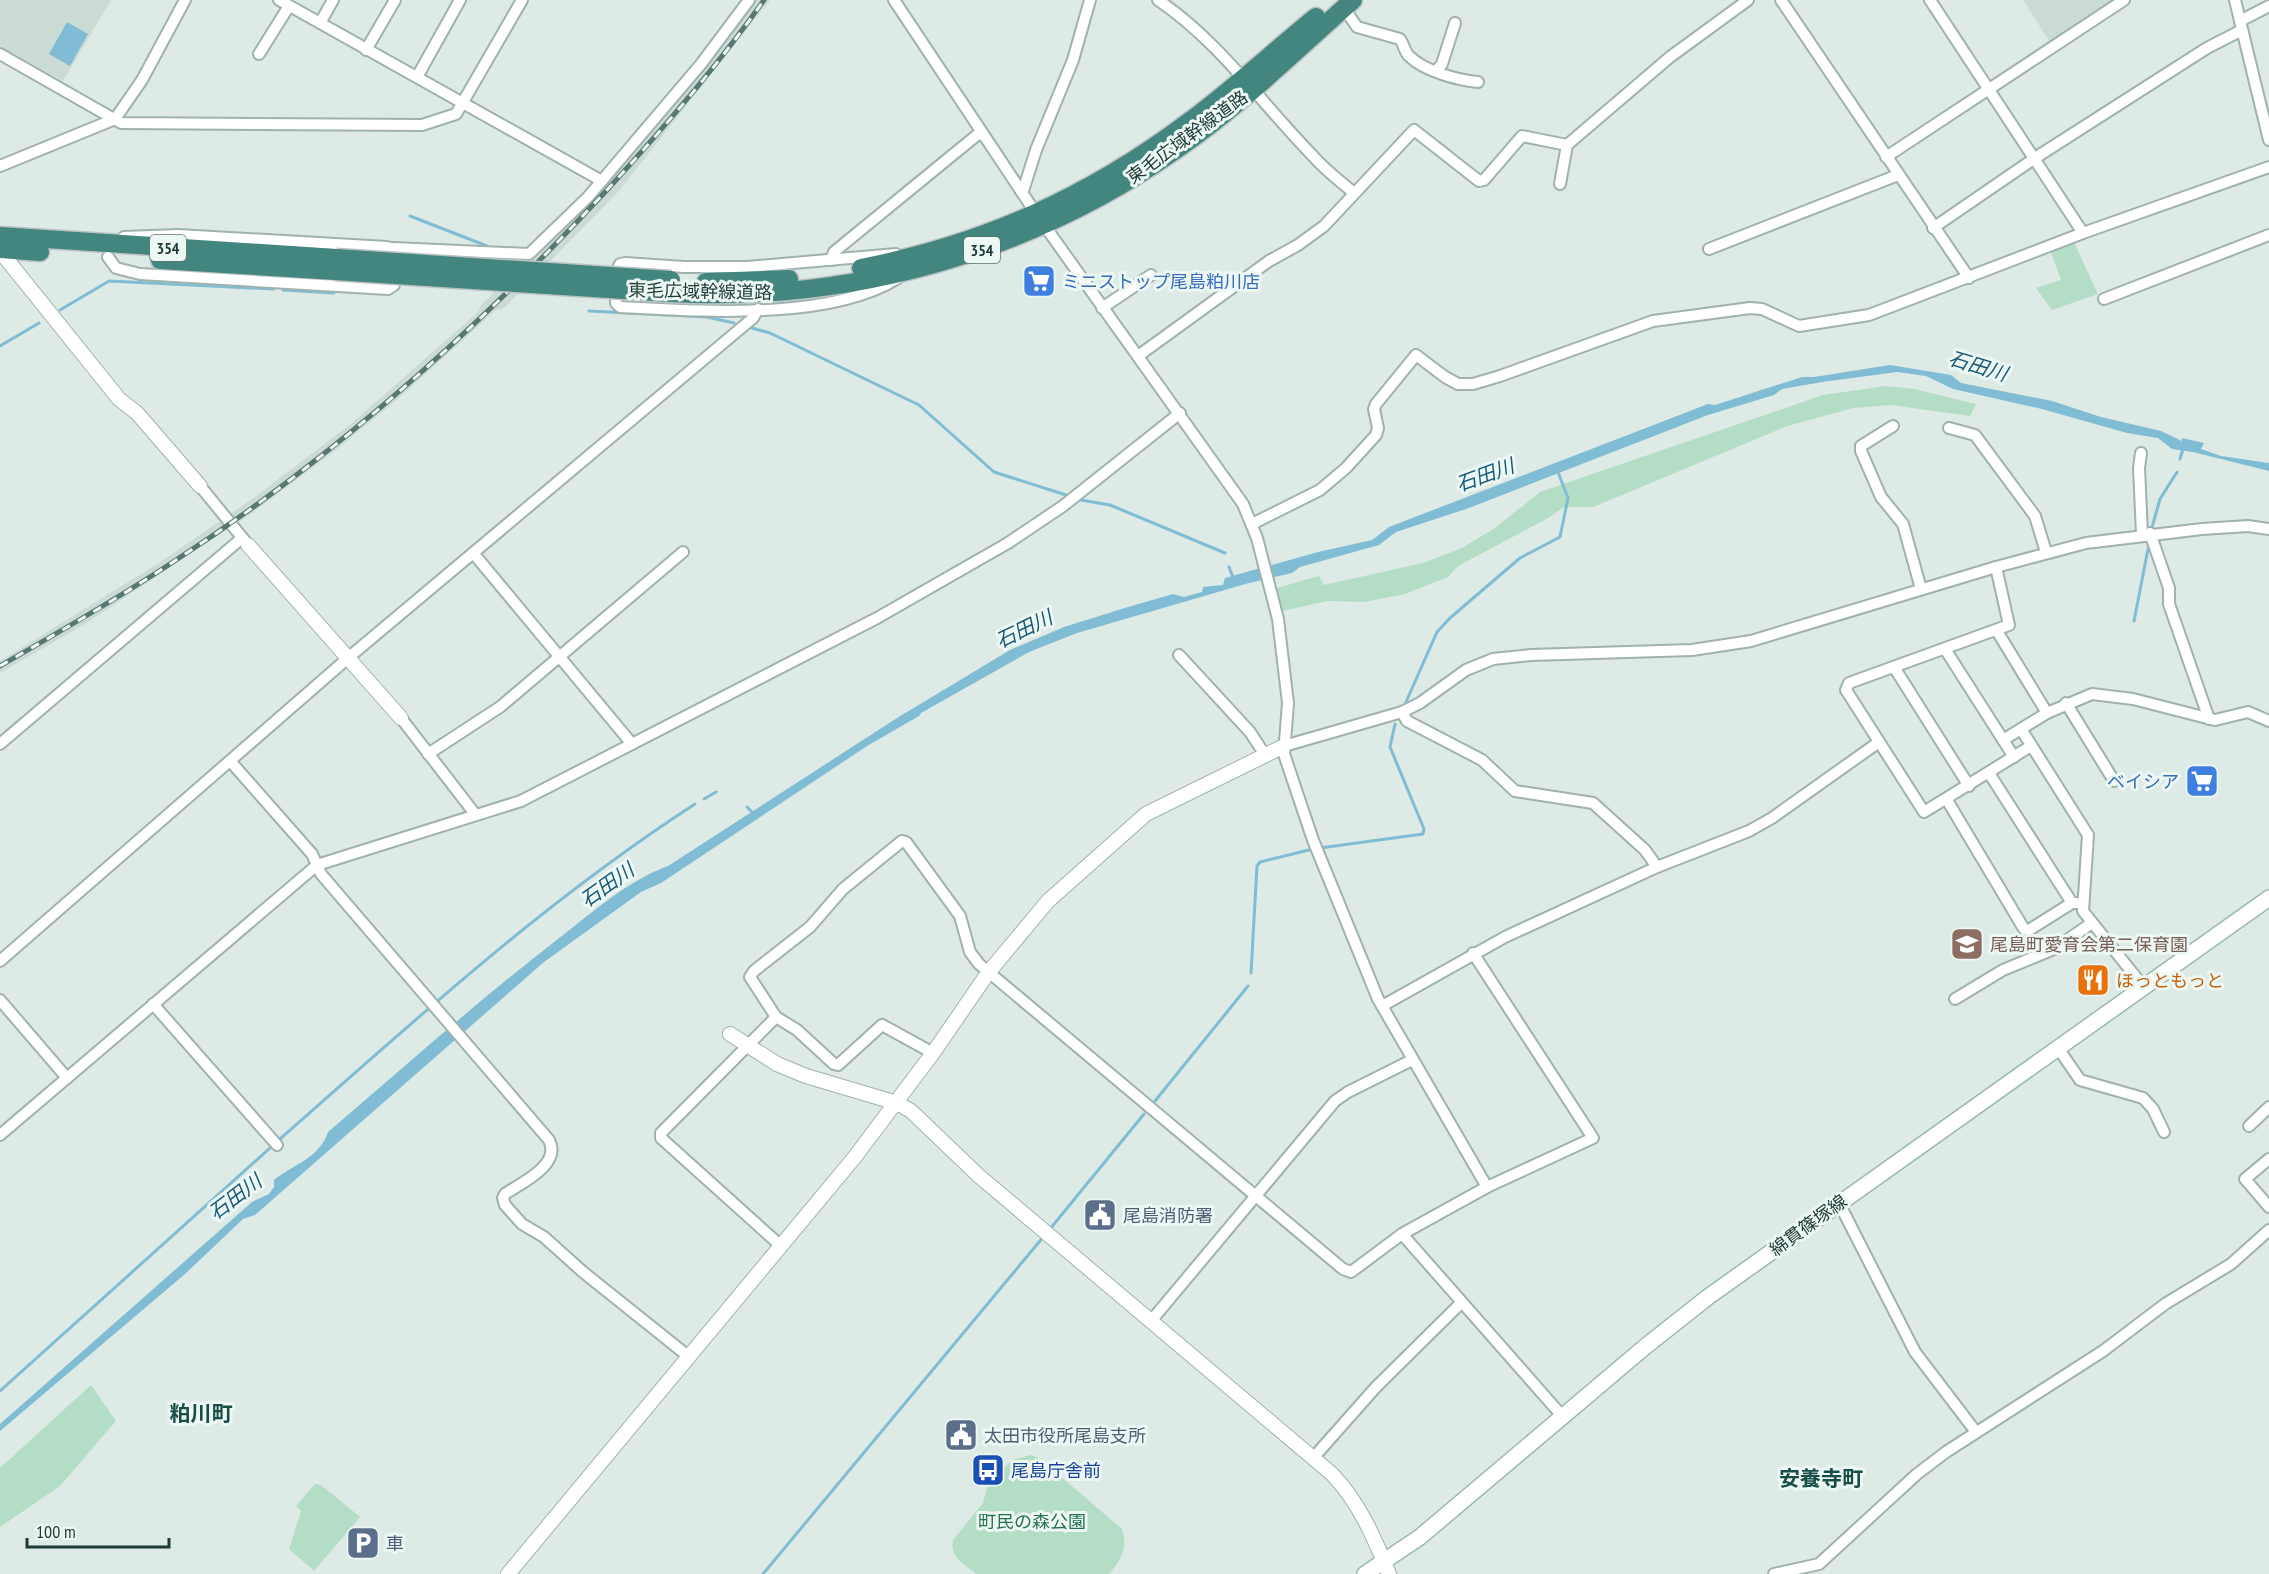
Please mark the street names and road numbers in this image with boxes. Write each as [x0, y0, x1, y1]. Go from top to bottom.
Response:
street label: 東毛広域幹線道路 [1122, 85, 1252, 189]
road number: 354 [150, 235, 186, 261]
road number: 354 [964, 237, 1000, 263]
street label: 東毛広域幹線道路 [628, 278, 772, 304]
street label: 綿貫篠塚線 [1765, 1189, 1851, 1261]

